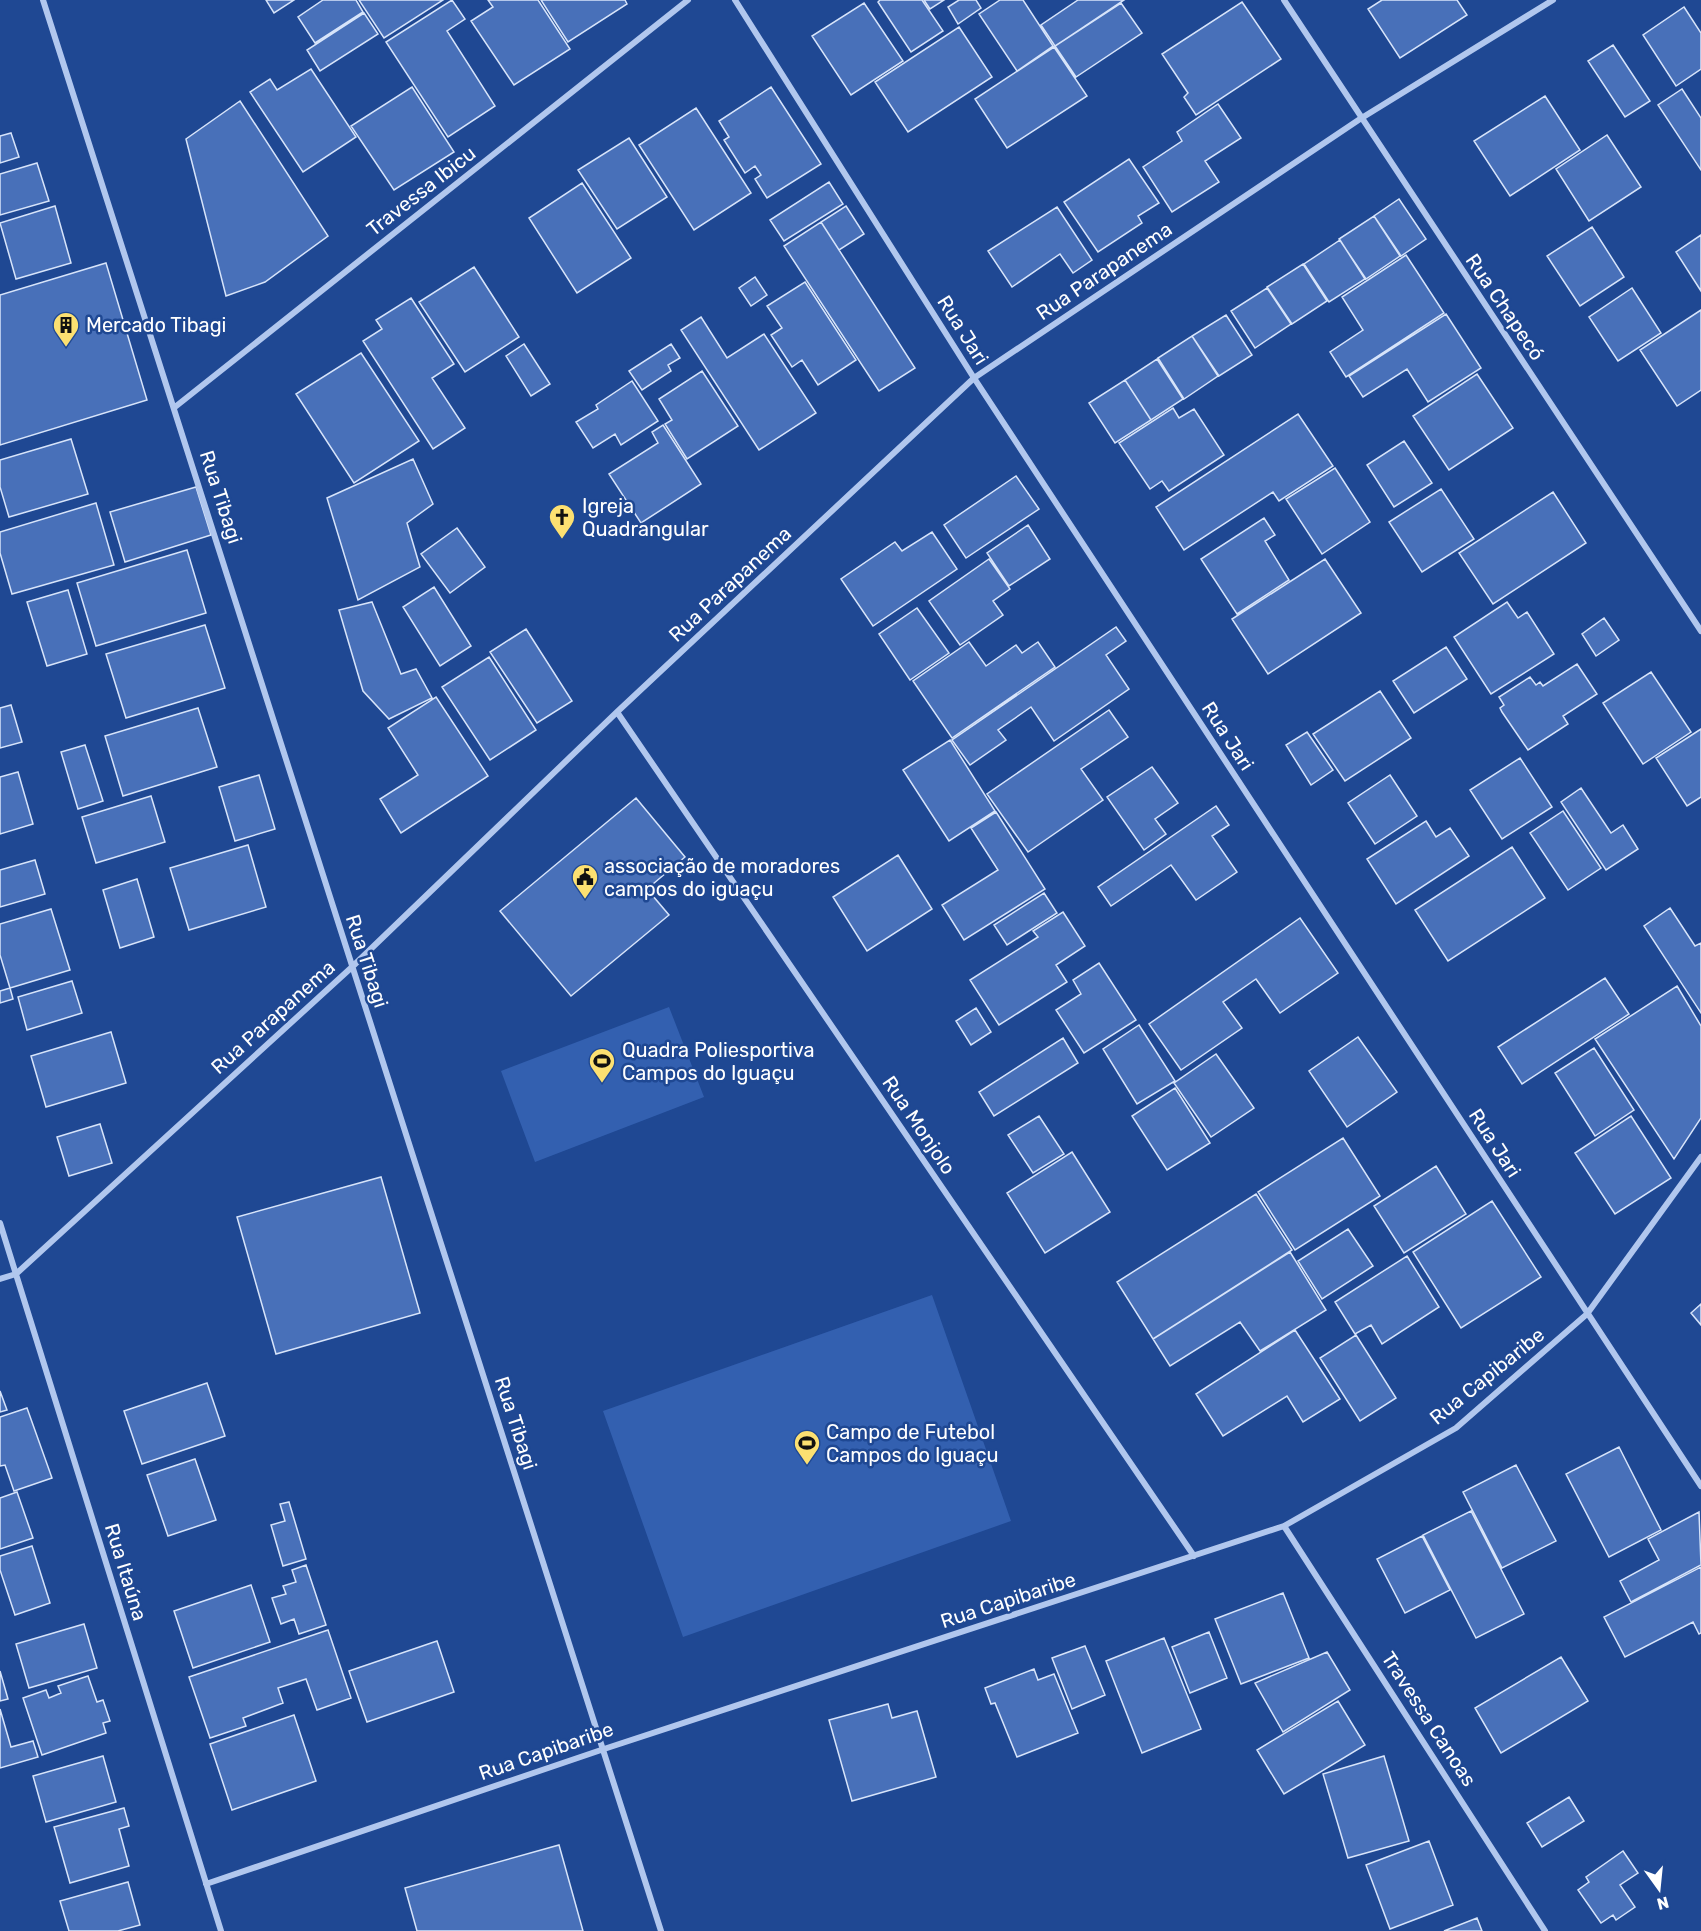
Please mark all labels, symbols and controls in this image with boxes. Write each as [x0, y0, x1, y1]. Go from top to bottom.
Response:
street label: Travessa Ibicu [362, 141, 480, 241]
street label: Rua Parapanema [1032, 217, 1176, 325]
street label: Rua Chapecó [1461, 249, 1549, 365]
street label: Rua Jari [932, 291, 994, 369]
building icon: Mercado Tibagi [51, 310, 81, 348]
place label: Mercado Tibagi [86, 313, 226, 337]
street label: Rua Tibagi [195, 447, 247, 547]
place label: Igreja Quadrangular [582, 494, 709, 541]
church icon: Igreja Quadrangular [547, 502, 577, 540]
street label: Rua Parapanema [664, 521, 796, 647]
street label: Rua Jari [1197, 697, 1259, 775]
place label: associação de moradores campos do iguaçu [604, 854, 840, 901]
public building icon: associação de moradores campos do iguaçu [570, 862, 600, 900]
street label: Rua Tibagi [341, 911, 393, 1011]
street label: Rua Parapanema [206, 955, 340, 1079]
place label: Quadra Poliesportiva Campos do Iguaçu [622, 1038, 815, 1085]
sports icon: Quadra Poliesportiva Campos do Iguaçu [587, 1046, 617, 1084]
street label: Rua Monjolo [877, 1071, 961, 1179]
street label: Rua Jari [1464, 1104, 1526, 1182]
street label: Rua Capibaribe [1425, 1322, 1549, 1430]
street label: Rua Tibagi [490, 1373, 542, 1473]
place label: Campo de Futebol Campos do Iguaçu [826, 1420, 998, 1467]
sports icon: Campo de Futebol Campos do Iguaçu [792, 1428, 822, 1466]
street label: Rua Itaúna [100, 1520, 152, 1624]
street label: Rua Capibaribe [937, 1567, 1079, 1633]
street label: Travessa Canoas [1377, 1647, 1481, 1791]
street label: Rua Capibaribe [476, 1717, 616, 1785]
north arrow [1629, 1859, 1689, 1919]
text: N [1655, 1892, 1671, 1914]

